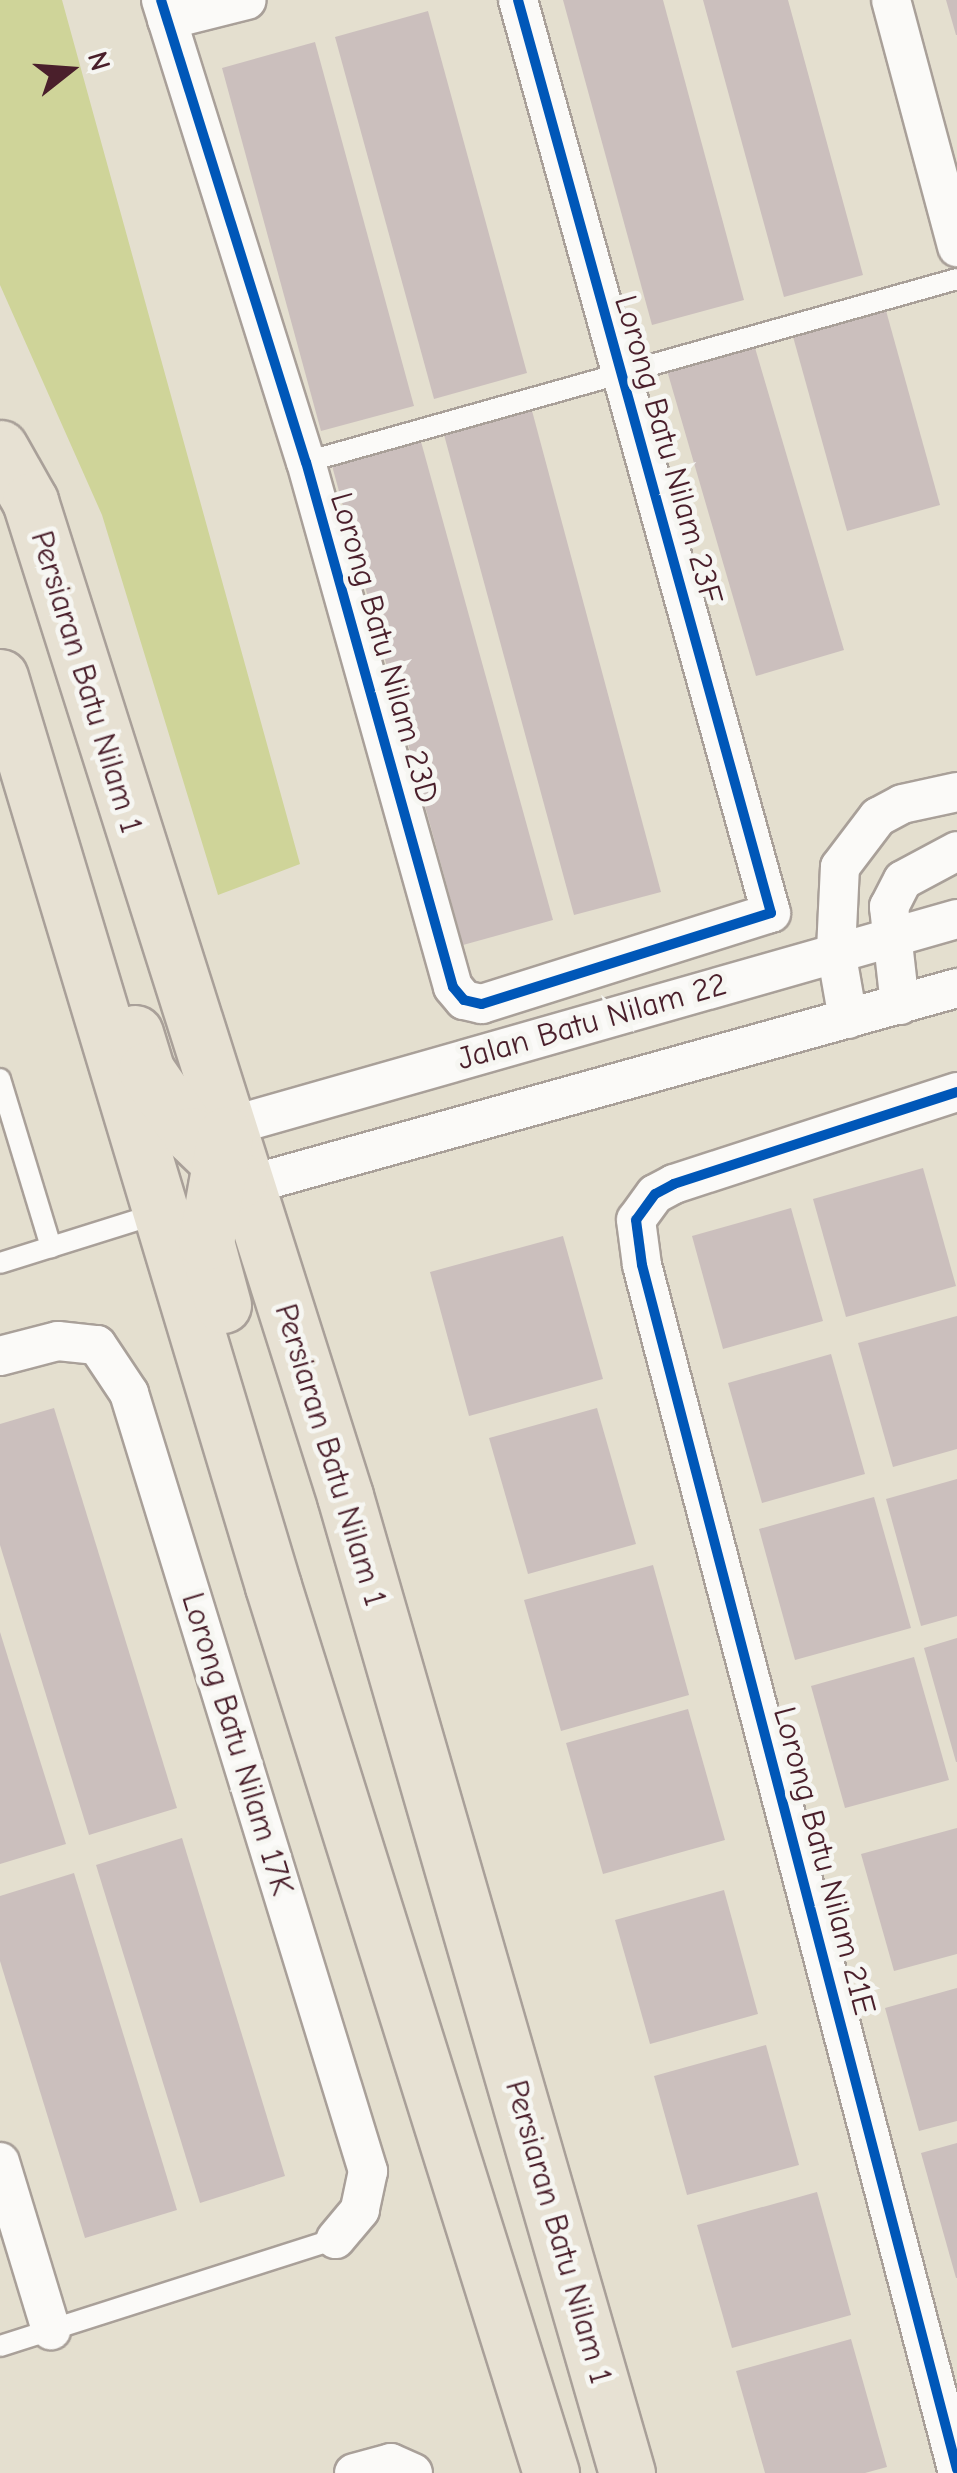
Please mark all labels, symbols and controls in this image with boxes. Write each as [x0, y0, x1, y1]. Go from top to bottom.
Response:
north arrow [20, 20, 120, 120]
text: N [81, 48, 117, 75]
street label: Lorong Batu Nilam 23F [605, 291, 731, 609]
street label: Lorong Batu Nilam 23D [321, 488, 447, 808]
street label: Persiaran Batu Nilam 1 [22, 526, 150, 838]
street label: Jalan Batu Nilam 22 [453, 965, 731, 1079]
street label: Persiaran Batu Nilam 1 [266, 1299, 394, 1611]
street label: Lorong Batu Nilam 17K [173, 1588, 301, 1900]
street label: Lorong Batu Nilam 21E [764, 1703, 884, 2019]
street label: Persiaran Batu Nilam 1 [496, 2076, 620, 2388]

